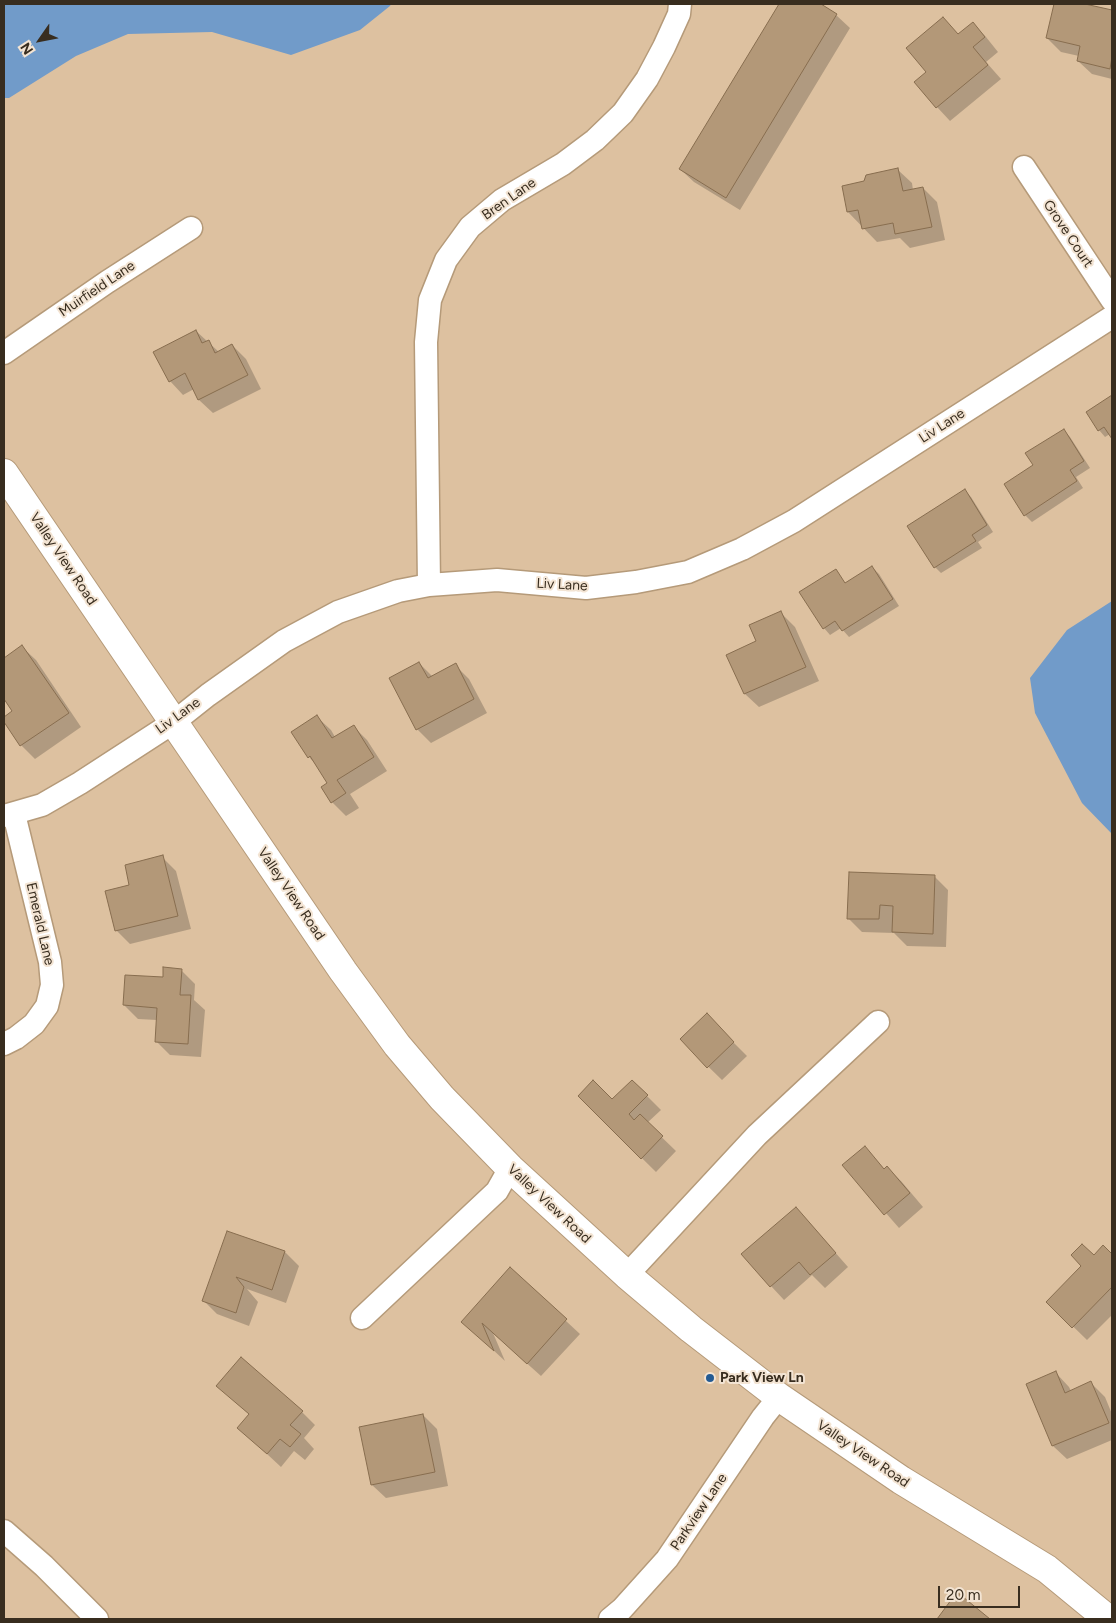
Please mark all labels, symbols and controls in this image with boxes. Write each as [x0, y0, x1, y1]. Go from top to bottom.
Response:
north arrow [15, 15, 65, 65]
text: N [17, 39, 37, 58]
street label: Bren Lane [479, 174, 539, 224]
street label: Grove Court [1039, 197, 1097, 271]
street label: Muirfield Lane [56, 257, 138, 321]
street label: Liv Lane [916, 405, 968, 447]
street label: Valley View Road [26, 510, 100, 608]
street label: Liv Lane [536, 575, 588, 595]
street label: Liv Lane [152, 694, 204, 738]
street label: Valley View Road [254, 845, 328, 943]
street label: Emerald Lane [22, 881, 58, 967]
street label: Valley View Road [504, 1161, 594, 1247]
place label: Park View Ln [720, 1370, 804, 1386]
marker: Park View Ln [704, 1372, 716, 1384]
street label: Valley View Road [814, 1417, 912, 1491]
street label: Parkview Lane [667, 1470, 731, 1554]
scale bar [941, 1576, 1024, 1608]
text: 20 m [946, 1586, 980, 1604]

